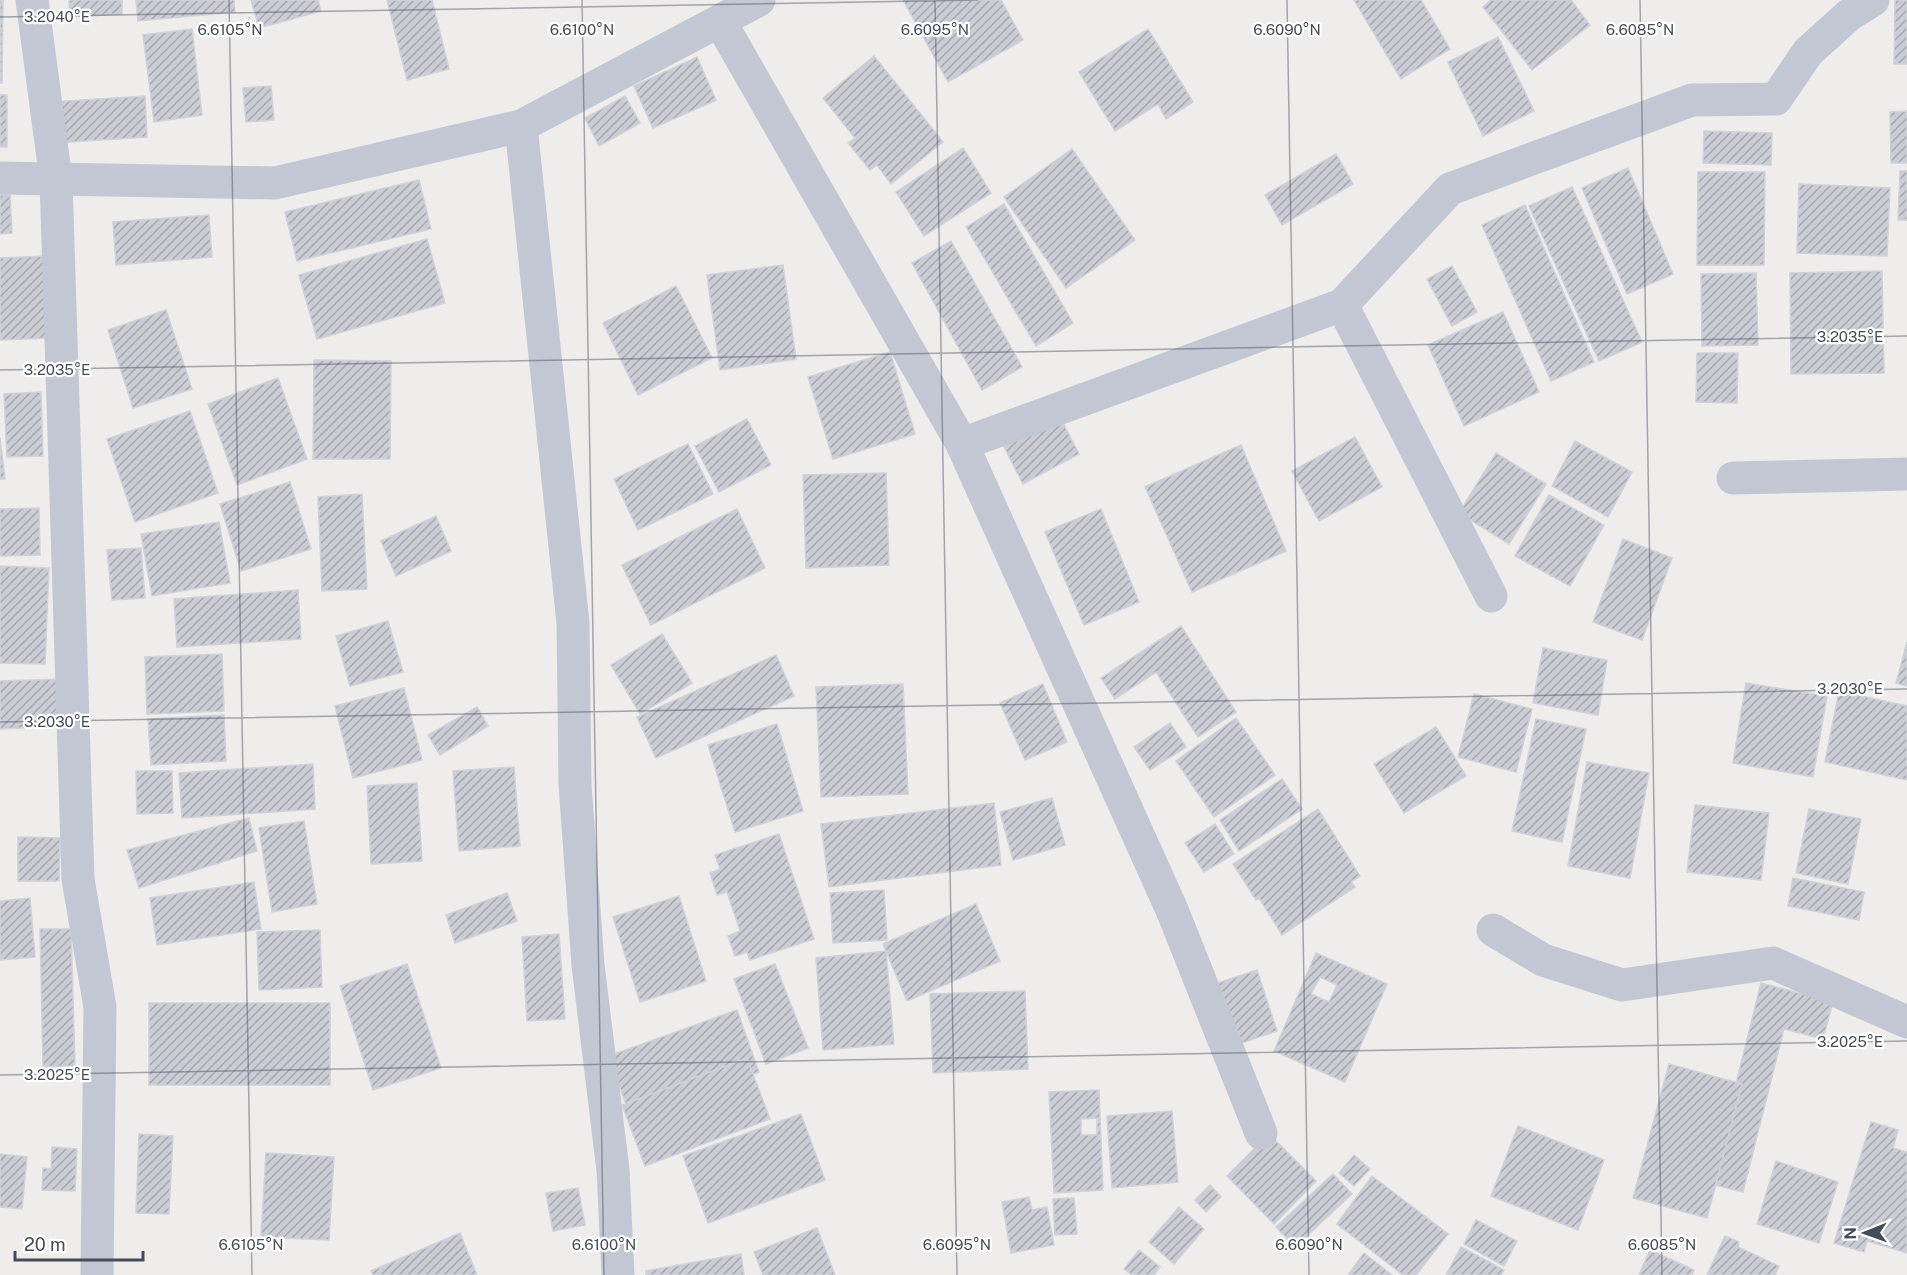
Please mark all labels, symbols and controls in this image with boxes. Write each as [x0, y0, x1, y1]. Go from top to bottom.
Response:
text: 3.2040°E [24, 8, 90, 25]
text: 6.6105°N [197, 21, 263, 38]
text: 6.6100°N [550, 21, 614, 38]
text: 6.6095°N [901, 21, 969, 38]
text: 6.6090°N [1253, 21, 1321, 38]
text: 6.6085°N [1606, 21, 1674, 38]
text: 3.2035°E [1817, 328, 1883, 345]
text: 3.2035°E [24, 361, 90, 378]
text: 3.2030°E [1817, 680, 1883, 697]
text: 3.2030°E [24, 713, 90, 730]
text: 3.2025°E [1817, 1033, 1883, 1050]
text: 3.2025°E [24, 1066, 90, 1083]
north arrow [1835, 1203, 1895, 1263]
scale bar [15, 1224, 142, 1262]
text: N [1841, 1227, 1860, 1240]
text: 20 m [24, 1234, 66, 1255]
text: 6.6105°N [218, 1236, 284, 1253]
text: 6.6100°N [572, 1236, 636, 1253]
text: 6.6095°N [923, 1236, 991, 1253]
text: 6.6090°N [1275, 1236, 1343, 1253]
text: 6.6085°N [1628, 1236, 1696, 1253]

